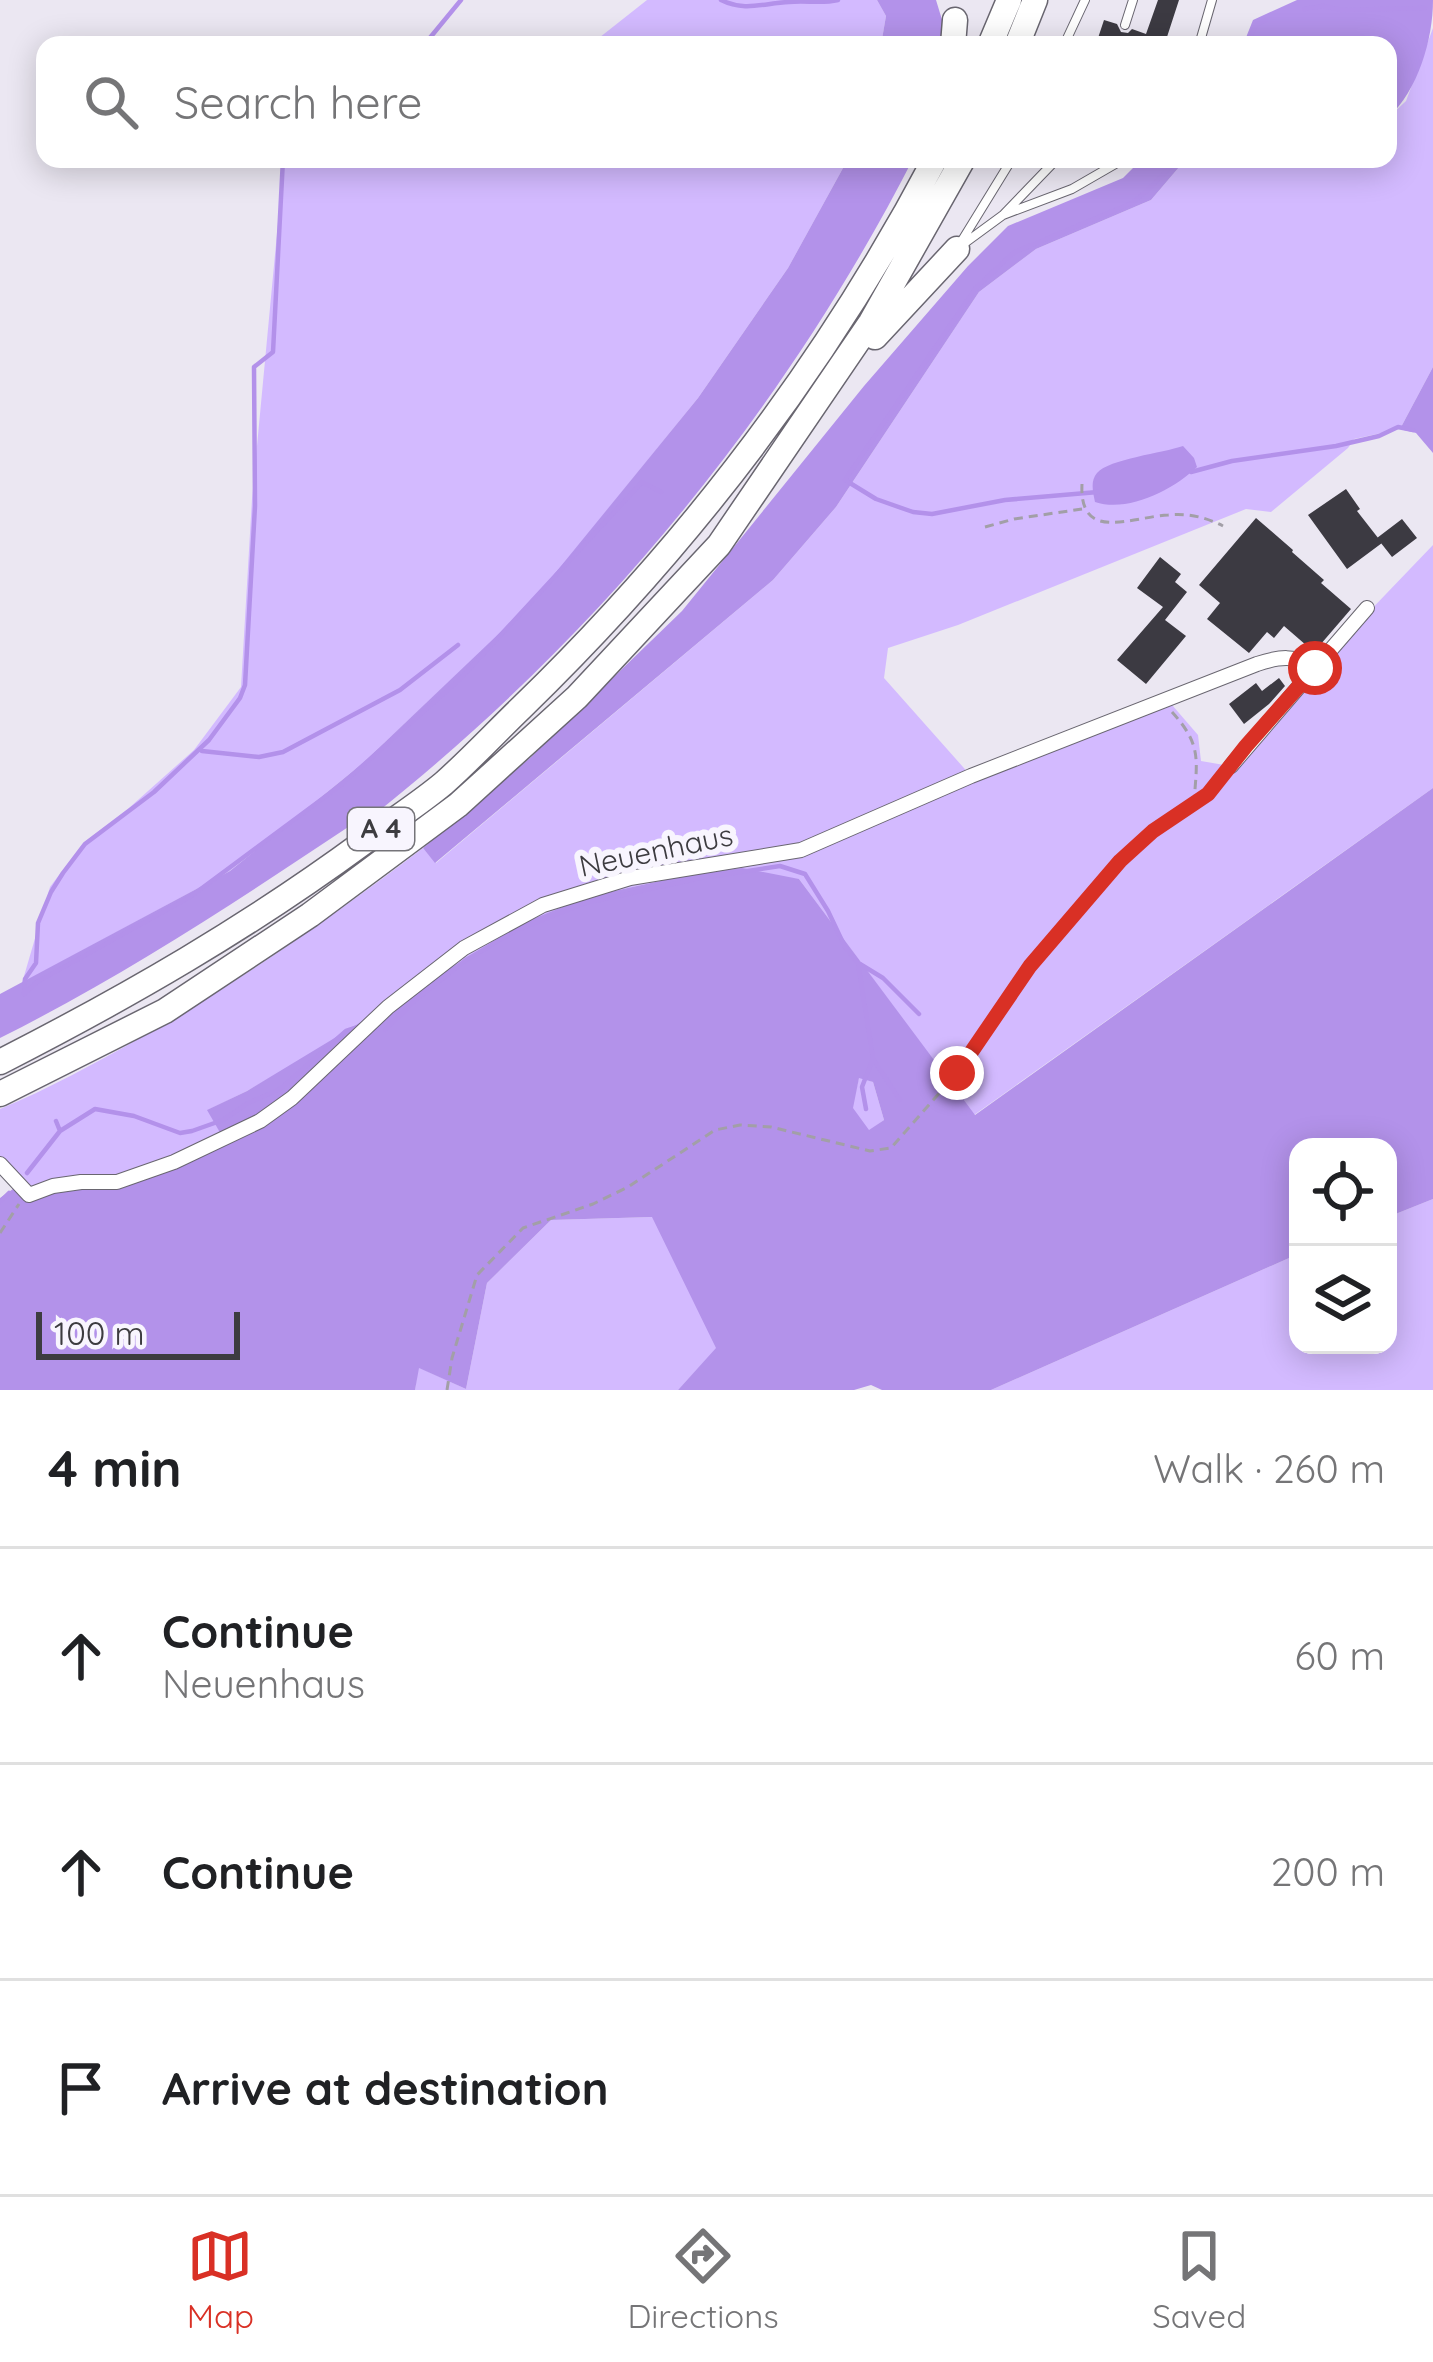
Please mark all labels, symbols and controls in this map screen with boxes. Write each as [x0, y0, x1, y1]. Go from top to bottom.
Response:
search box [36, 36, 1397, 168]
icon: search [78, 69, 144, 135]
text: Search here [174, 74, 422, 130]
route start [1288, 641, 1342, 695]
road number: A 4 [348, 808, 414, 850]
street label: Neuenhaus [575, 815, 736, 885]
route end [930, 1046, 984, 1100]
map controls [1289, 1138, 1397, 1354]
button: locate [1289, 1138, 1397, 1246]
button: layers [1289, 1246, 1397, 1354]
scale bar [36, 1306, 240, 1359]
text: 100 m [54, 1312, 145, 1353]
text: 4 min [48, 1436, 182, 1500]
text: Walk · 260 m [1153, 1444, 1385, 1493]
text: Continue [162, 1603, 354, 1659]
icon: ahead [48, 1623, 114, 1689]
text: 60 m [1295, 1631, 1385, 1680]
text: Neuenhaus [162, 1659, 365, 1708]
icon: ahead [48, 1839, 114, 1905]
text: Continue [162, 1844, 354, 1900]
text: 200 m [1271, 1847, 1385, 1896]
icon: arrive [48, 2055, 114, 2121]
text: Arrive at destination [162, 2060, 608, 2116]
tab: Map [187, 2223, 254, 2336]
tab: Directions [627, 2223, 779, 2336]
tab: Saved [1152, 2223, 1246, 2336]

